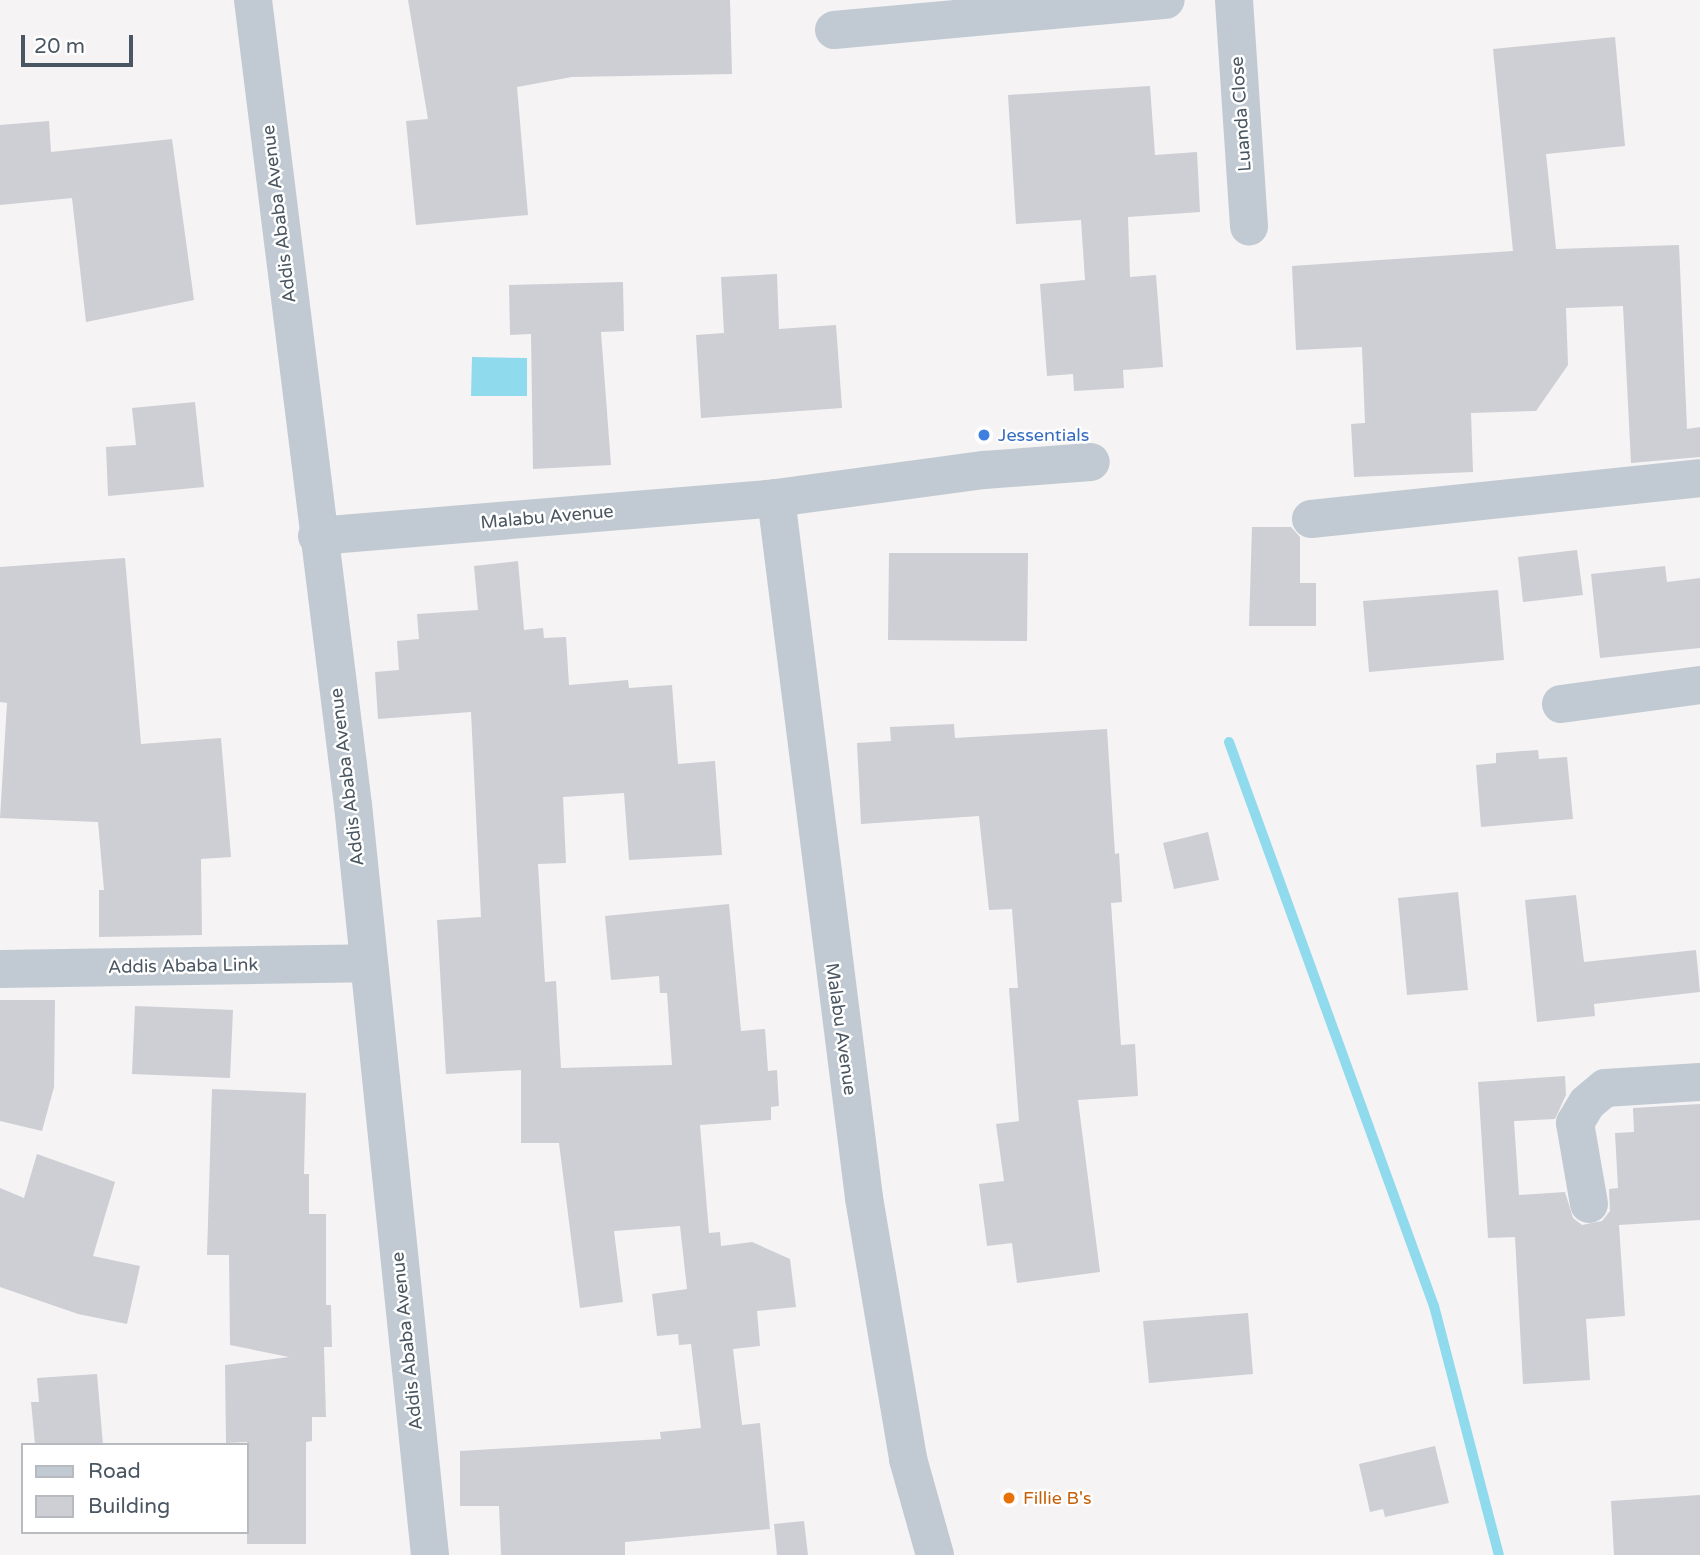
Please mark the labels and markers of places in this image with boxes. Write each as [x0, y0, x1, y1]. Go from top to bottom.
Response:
place label: Jessentials [998, 424, 1089, 446]
marker: Jessentials [976, 427, 992, 443]
place label: Fillie B's [1023, 1487, 1092, 1509]
marker: Fillie B's [1001, 1490, 1017, 1506]

